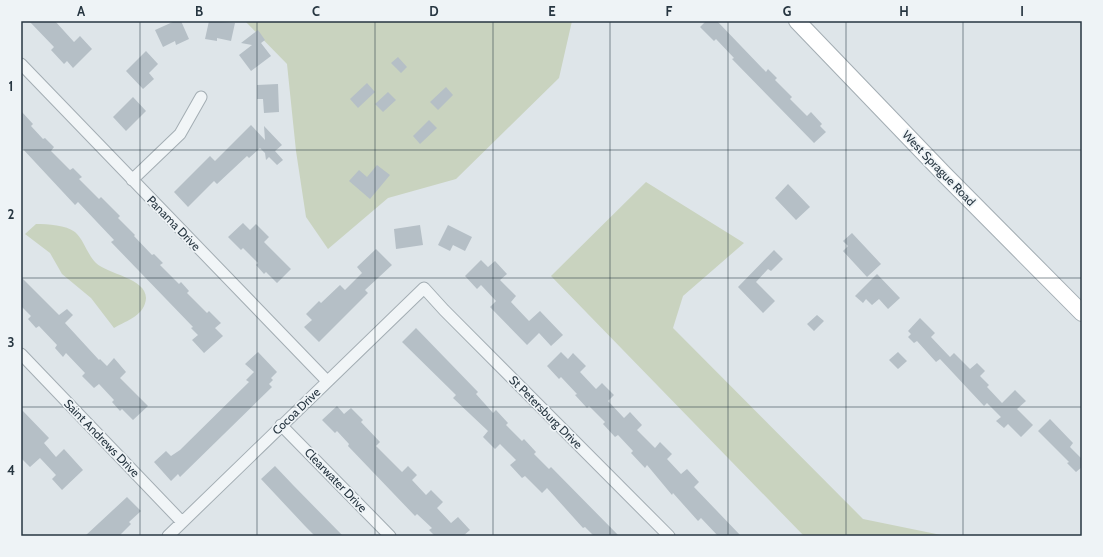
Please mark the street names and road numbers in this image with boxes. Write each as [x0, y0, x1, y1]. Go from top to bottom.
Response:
street label: West Sprague Road [899, 127, 979, 209]
street label: Panama Drive [144, 192, 204, 254]
street label: St Petersburg Drive [506, 372, 586, 452]
street label: Cocoa Drive [269, 384, 323, 438]
street label: Saint Andrews Drive [61, 396, 143, 480]
street label: Clearwater Drive [302, 445, 370, 515]

